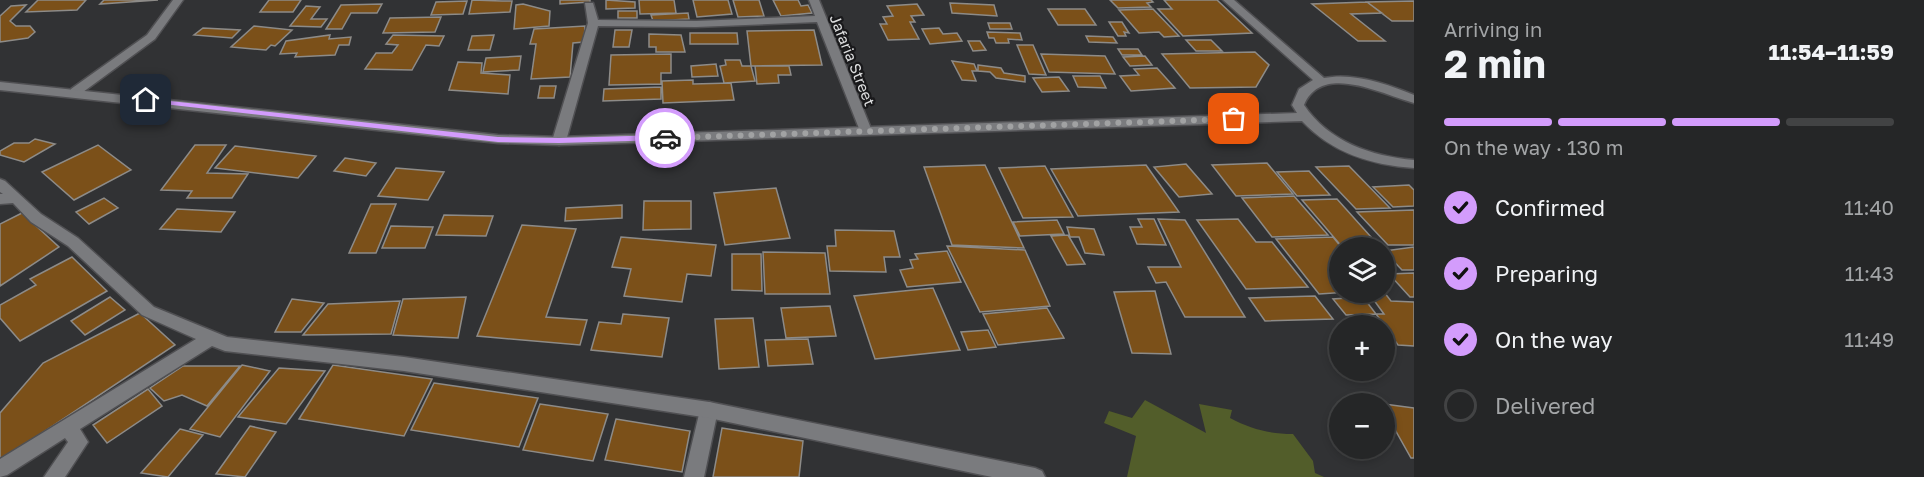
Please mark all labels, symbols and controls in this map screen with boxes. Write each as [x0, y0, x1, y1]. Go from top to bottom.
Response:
street label: Jafaria Street [826, 12, 880, 108]
text: Arriving in [1444, 17, 1542, 41]
text: 11:54–11:59 [1768, 38, 1894, 65]
text: 2 min [1444, 40, 1546, 87]
pin [120, 74, 171, 125]
icon: home [129, 83, 162, 116]
pin [1208, 93, 1259, 144]
icon: bag [1217, 102, 1250, 135]
courier [635, 108, 695, 168]
icon: car [649, 122, 682, 155]
text: On the way · 130 m [1444, 135, 1623, 159]
icon: check [1444, 191, 1477, 224]
text: Confirmed [1495, 194, 1605, 221]
text: 11:40 [1844, 195, 1894, 219]
map controls [1329, 237, 1395, 459]
button: layers [1329, 237, 1395, 303]
icon: check [1444, 257, 1477, 290]
text: Preparing [1495, 260, 1598, 287]
text: 11:43 [1845, 261, 1894, 285]
button: + [1329, 315, 1395, 381]
icon: check [1444, 323, 1477, 356]
text: On the way [1495, 326, 1613, 353]
text: 11:49 [1844, 327, 1894, 351]
text: Delivered [1495, 392, 1595, 419]
button: − [1329, 393, 1395, 459]

